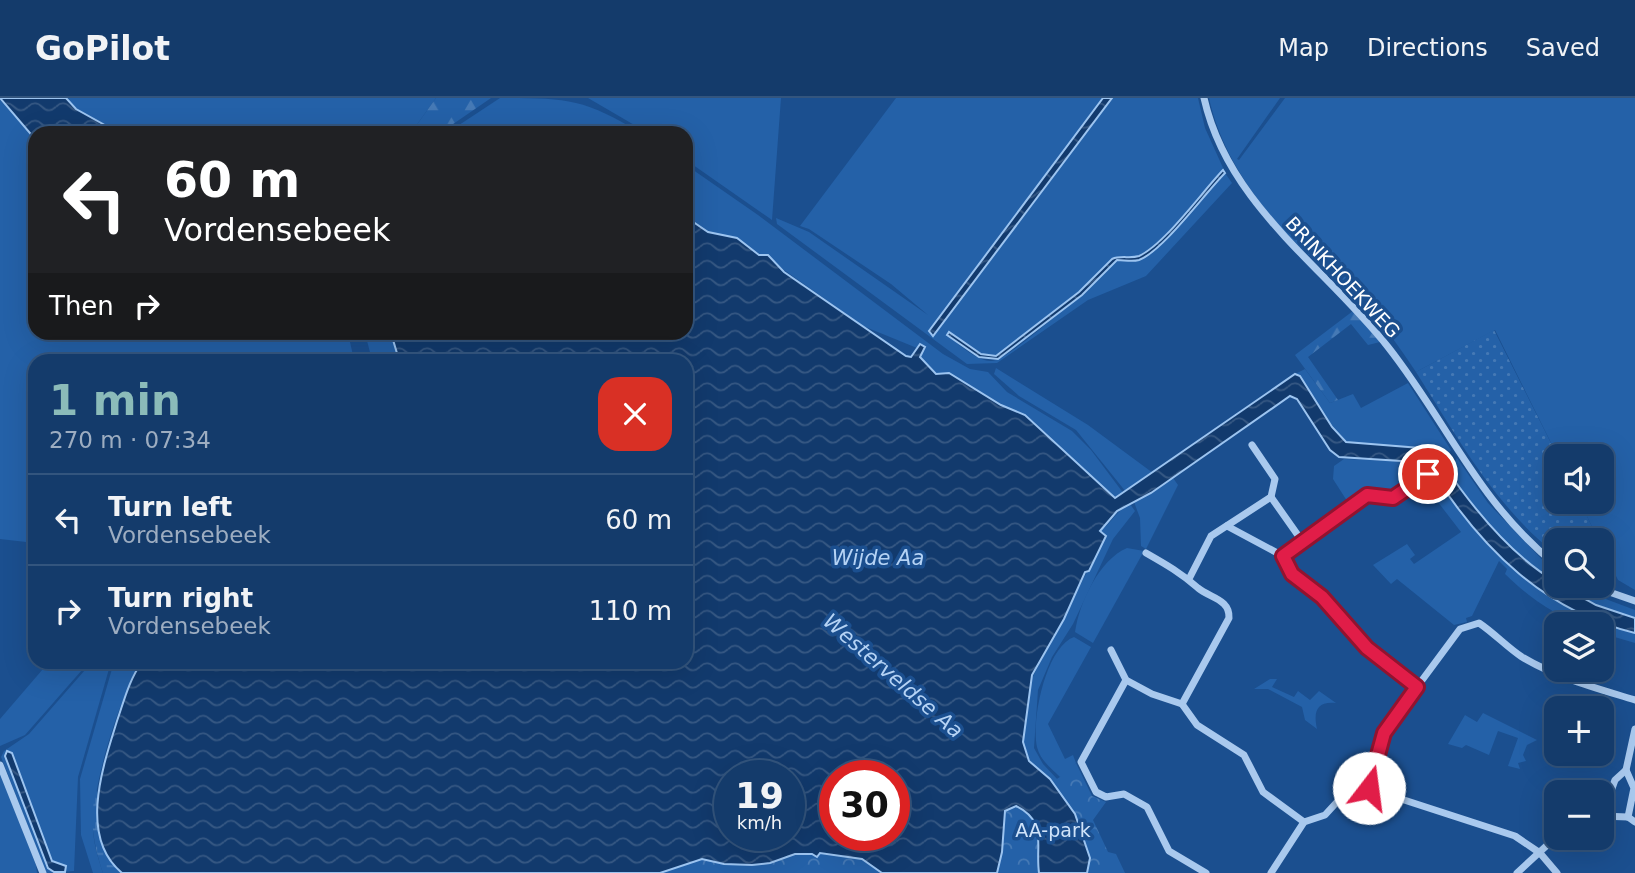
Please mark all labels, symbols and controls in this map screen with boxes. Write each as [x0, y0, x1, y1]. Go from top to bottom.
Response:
text: GoPilot [35, 29, 170, 68]
text: Map [1278, 34, 1329, 62]
text: Directions [1367, 34, 1488, 62]
text: Saved [1526, 34, 1600, 62]
text: 60 m [164, 152, 300, 209]
icon: left [49, 154, 140, 245]
text: Vordensebeek [164, 211, 390, 249]
street label: BRINKHOEKWEG [1281, 212, 1405, 342]
icon: right [128, 287, 166, 325]
text: Then [49, 291, 114, 321]
text: 1 min [49, 376, 181, 425]
button: close [598, 377, 672, 451]
text: 270 m · 07:34 [49, 427, 211, 453]
pin [1398, 444, 1458, 504]
map controls [1544, 444, 1614, 850]
button: sound [1544, 444, 1614, 514]
icon: arrive [1409, 455, 1447, 493]
text: Turn left [108, 492, 232, 522]
icon: left [49, 501, 87, 539]
text: 60 m [605, 505, 672, 535]
text: Vordensebeek [108, 522, 271, 548]
button: search [1544, 528, 1614, 598]
water label: Wijde Aa [832, 546, 924, 570]
text: Turn right [108, 583, 253, 613]
icon: right [49, 592, 87, 630]
text: 110 m [589, 596, 672, 626]
water label: Westerveldse Aa [818, 609, 968, 743]
button: layers [1544, 612, 1614, 682]
text: Vordensebeek [108, 613, 271, 639]
button: + [1544, 696, 1614, 766]
position arrow [1332, 751, 1406, 825]
speed limit sign: 30 [819, 760, 910, 851]
text: 19 [735, 776, 784, 816]
button: − [1544, 780, 1614, 850]
text: km/h [737, 812, 782, 833]
park label: AA-park [1015, 819, 1091, 841]

